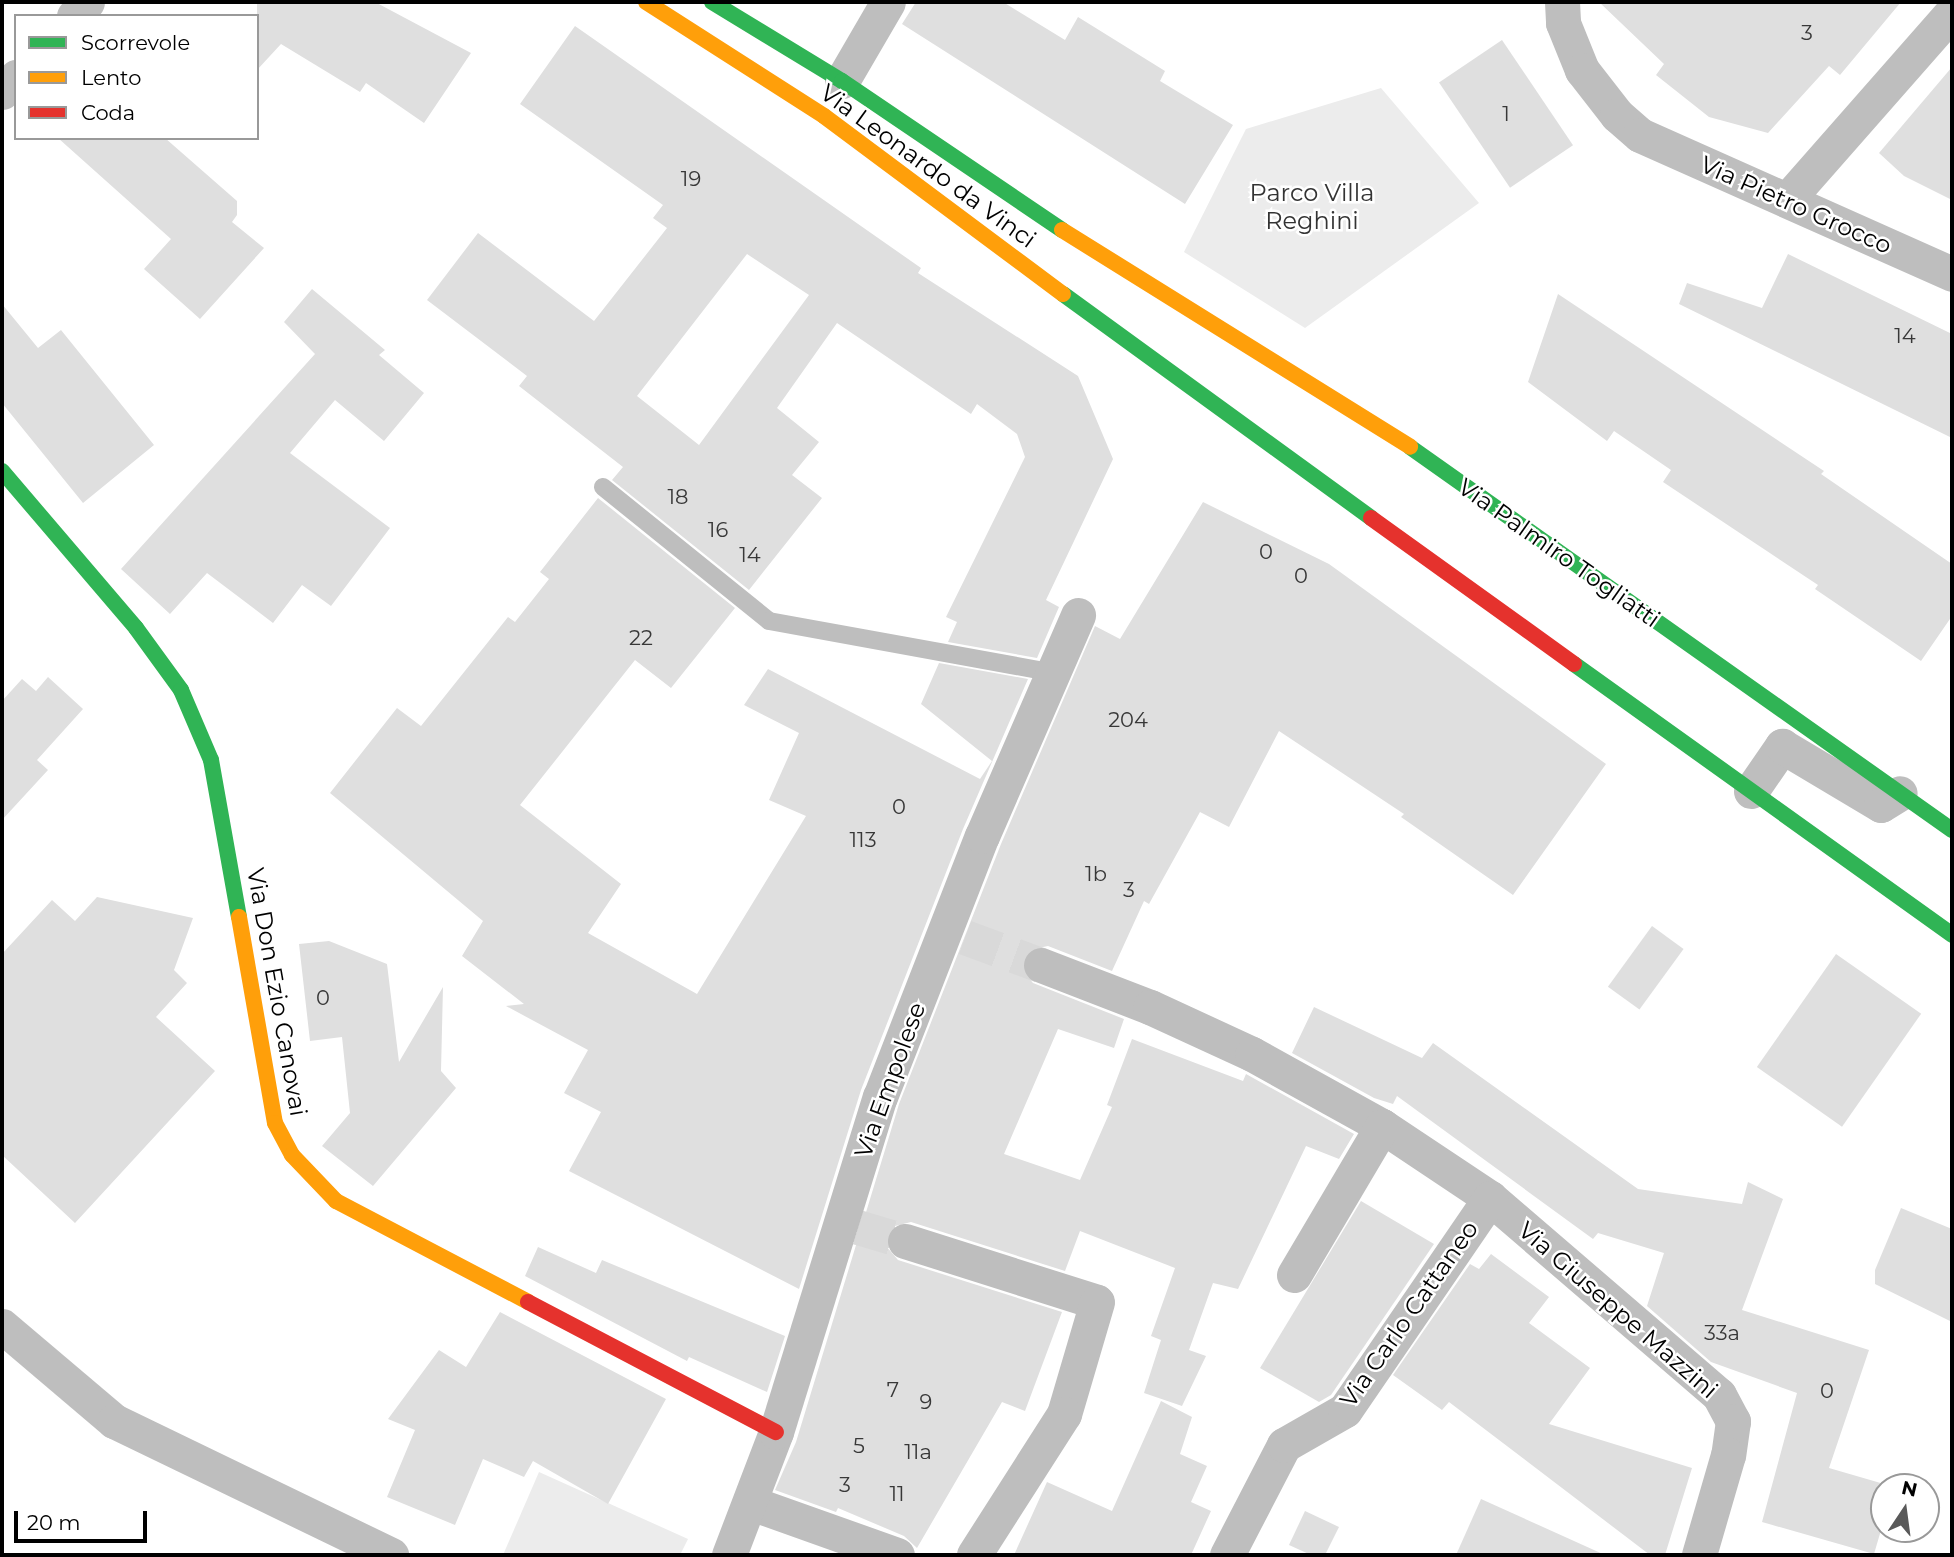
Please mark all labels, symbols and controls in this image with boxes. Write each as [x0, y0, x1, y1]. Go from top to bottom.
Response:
legend [14, 14, 259, 140]
house number: 3 [1801, 20, 1813, 46]
text: Scorrevole [81, 30, 190, 55]
text: Lento [81, 65, 141, 90]
street label: Via Leonardo da Vinci [815, 78, 1041, 254]
text: Coda [81, 100, 135, 125]
house number: 1 [1502, 101, 1510, 127]
street label: Via Pietro Grocco [1696, 150, 1896, 260]
house number: 19 [681, 166, 701, 192]
park label: Parco Villa Reghini [1250, 179, 1374, 235]
house number: 14 [1894, 323, 1916, 349]
street label: Via Palmiro Togliatti [1452, 472, 1666, 634]
house number: 18 [668, 484, 688, 510]
house number: 16 [708, 517, 728, 543]
house number: 0 [1259, 539, 1273, 565]
house number: 14 [739, 542, 761, 568]
house number: 0 [1294, 563, 1308, 589]
house number: 22 [629, 625, 653, 651]
house number: 204 [1108, 707, 1148, 733]
house number: 0 [892, 794, 906, 820]
house number: 113 [849, 827, 877, 853]
house number: 1b [1085, 861, 1107, 887]
street label: Via Don Ezio Canovai [241, 866, 313, 1118]
house number: 3 [1123, 877, 1135, 903]
house number: 0 [316, 985, 330, 1011]
street label: Via Empolese [849, 998, 931, 1162]
street label: Via Carlo Cattaneo [1334, 1215, 1484, 1413]
street label: Via Giuseppe Mazzini [1512, 1216, 1724, 1404]
house number: 33a [1704, 1320, 1740, 1346]
house number: 7 [887, 1377, 899, 1403]
house number: 0 [1820, 1378, 1834, 1404]
house number: 9 [920, 1389, 932, 1415]
house number: 5 [853, 1433, 865, 1459]
house number: 11a [904, 1439, 932, 1465]
house number: 3 [839, 1472, 851, 1498]
north arrow [1870, 1473, 1940, 1543]
text: N [1899, 1476, 1919, 1502]
house number: 11 [889, 1481, 905, 1507]
scale bar [18, 1498, 150, 1542]
text: 20 m [27, 1510, 81, 1535]

